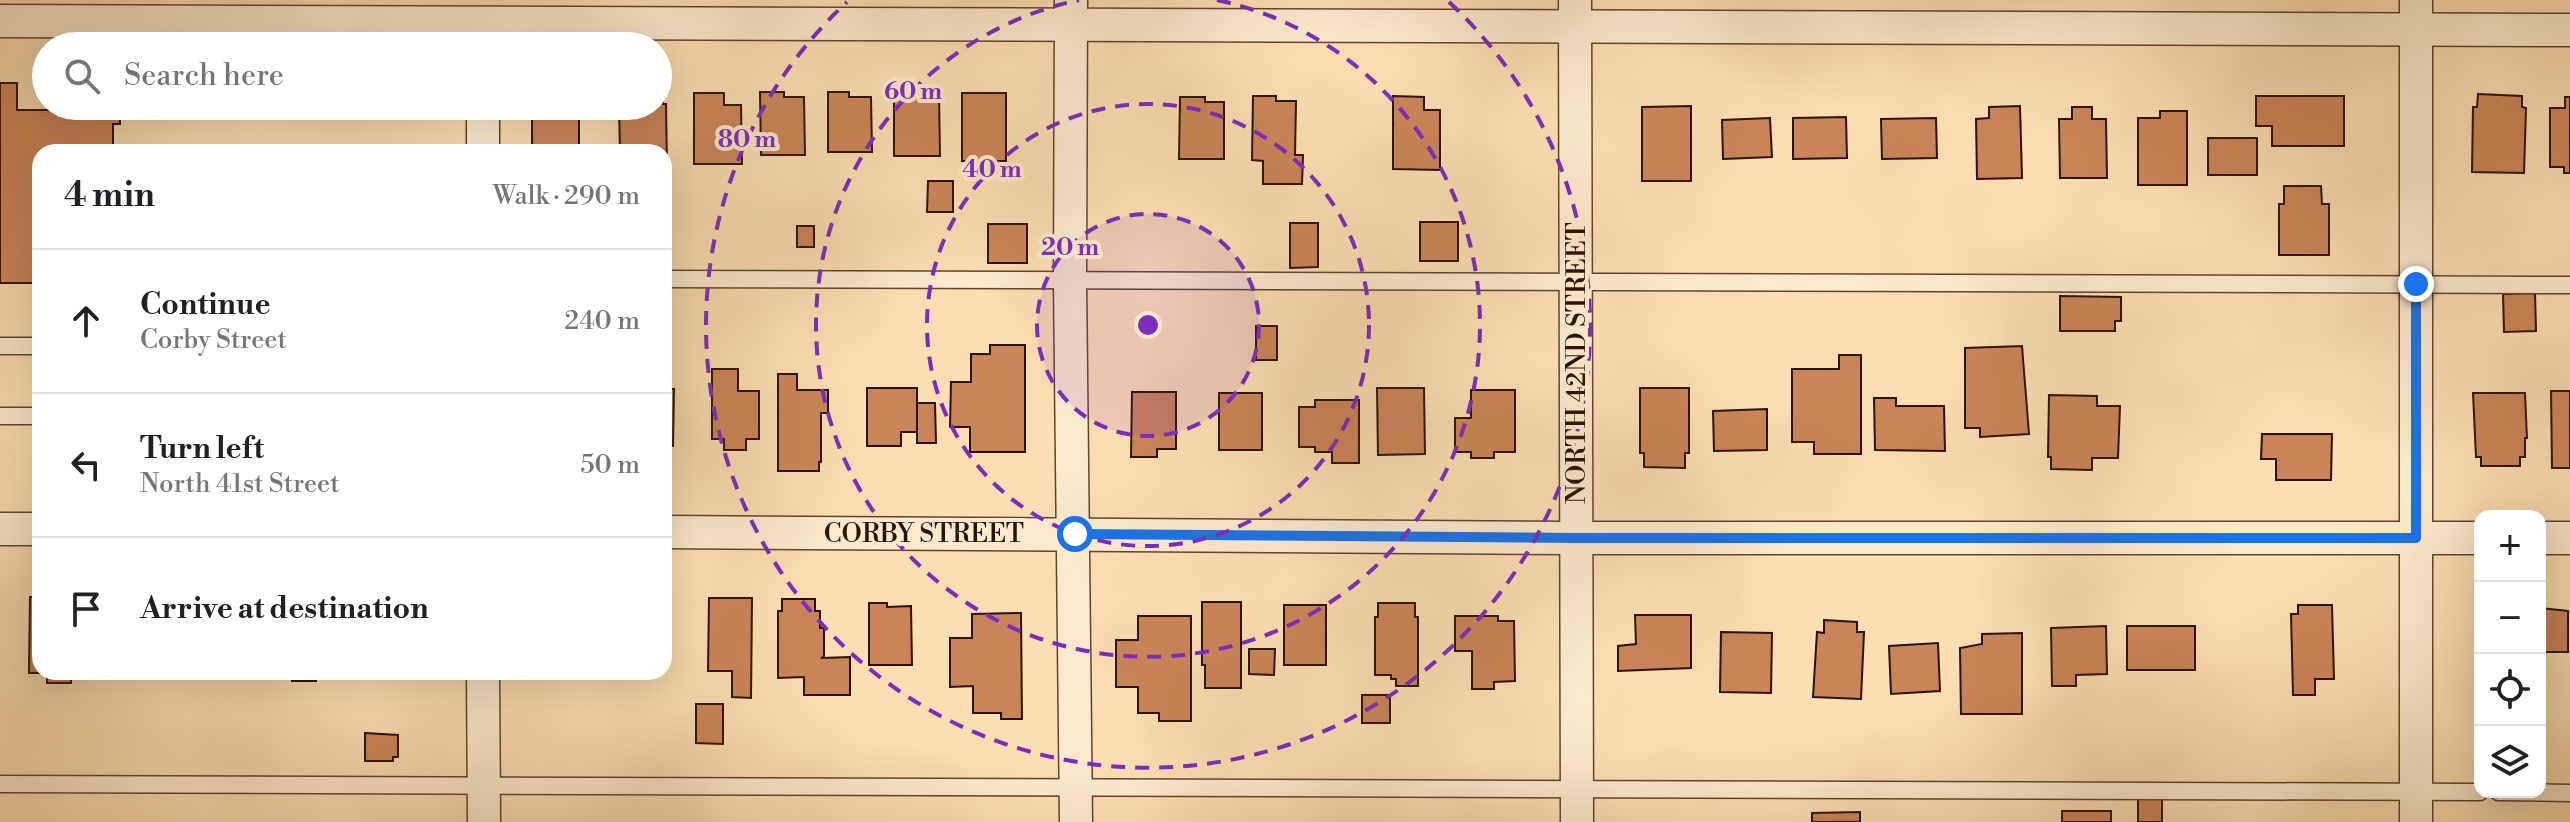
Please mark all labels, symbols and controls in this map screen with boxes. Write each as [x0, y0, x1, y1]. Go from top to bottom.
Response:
search box [32, 32, 672, 120]
icon: search [60, 54, 104, 98]
text: Search here [124, 57, 284, 95]
text: 60 m [884, 77, 942, 107]
text: 80 m [718, 125, 776, 155]
text: 40 m [962, 155, 1022, 185]
text: 4 min [64, 175, 155, 217]
text: Walk · 290 m [493, 180, 640, 212]
street label: NORTH 42ND STREET [1561, 222, 1593, 504]
text: 20 m [1041, 233, 1099, 263]
route end [2398, 266, 2434, 302]
text: Continue [140, 286, 271, 324]
icon: ahead [64, 299, 108, 343]
text: 240 m [564, 305, 640, 337]
centre of rings [1134, 311, 1162, 339]
text: Corby Street [140, 324, 287, 356]
text: Turn left [140, 430, 264, 468]
icon: left [64, 443, 108, 487]
text: 50 m [580, 449, 640, 481]
text: North 41st Street [140, 468, 339, 500]
map controls [2474, 510, 2546, 798]
button: + [2474, 510, 2546, 582]
route start [1057, 516, 1093, 552]
street label: CORBY STREET [824, 518, 1024, 550]
button: − [2474, 582, 2546, 654]
icon: arrive [64, 587, 108, 631]
text: Arrive at destination [140, 590, 429, 628]
button: locate [2474, 654, 2546, 726]
button: layers [2474, 726, 2546, 798]

